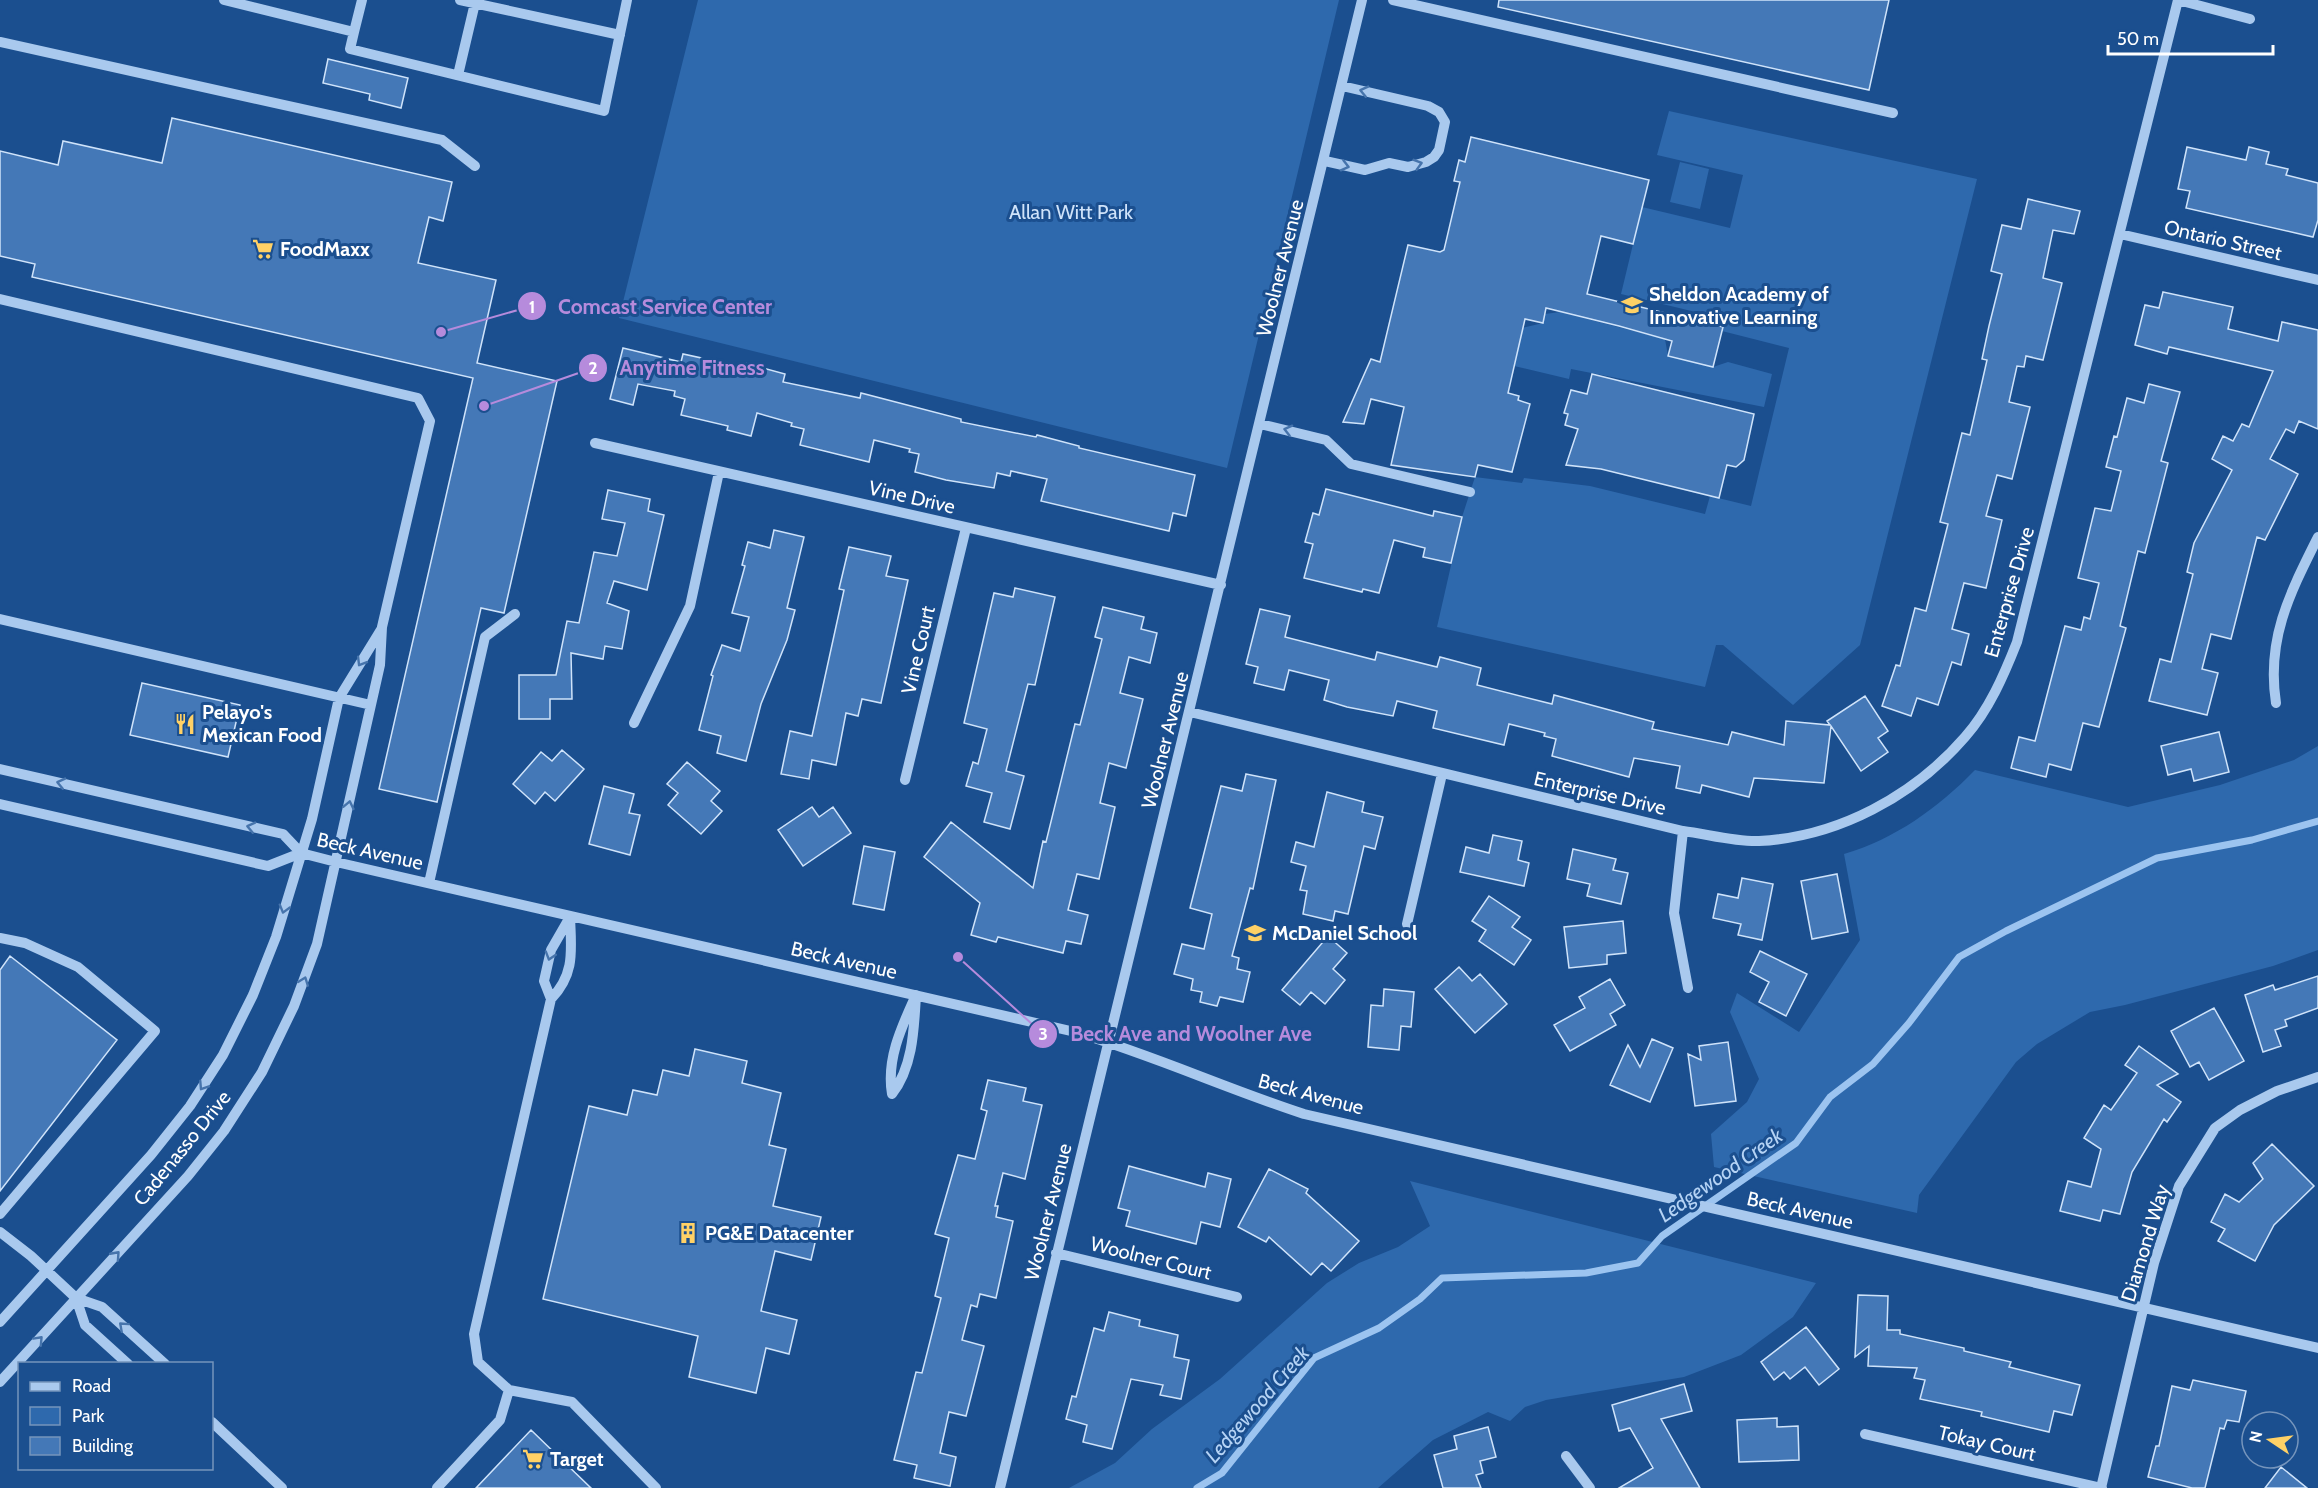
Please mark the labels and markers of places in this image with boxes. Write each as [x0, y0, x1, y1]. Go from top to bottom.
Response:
supermarket icon: FoodMaxx [251, 237, 275, 261]
place label: FoodMaxx [280, 237, 370, 261]
place label: Sheldon Academy of Innovative Learning [1649, 282, 1829, 329]
callout: Comcast Service Center [517, 287, 784, 326]
school or university icon: Sheldon Academy of Innovative Learning [1620, 293, 1644, 317]
callout: Anytime Fitness [578, 348, 777, 387]
place label: Pelayo's Mexican Food [202, 700, 322, 747]
restaurant icon: Pelayo's Mexican Food [173, 712, 197, 736]
school or university icon: McDaniel School [1243, 921, 1267, 945]
place label: McDaniel School [1272, 921, 1417, 945]
callout: Beck Ave and Woolner Ave [1028, 1014, 1324, 1053]
building icon: PG&E Datacenter [676, 1221, 700, 1245]
place label: PG&E Datacenter [705, 1221, 854, 1245]
supermarket icon: Target [521, 1447, 545, 1471]
place label: Target [550, 1447, 604, 1471]

